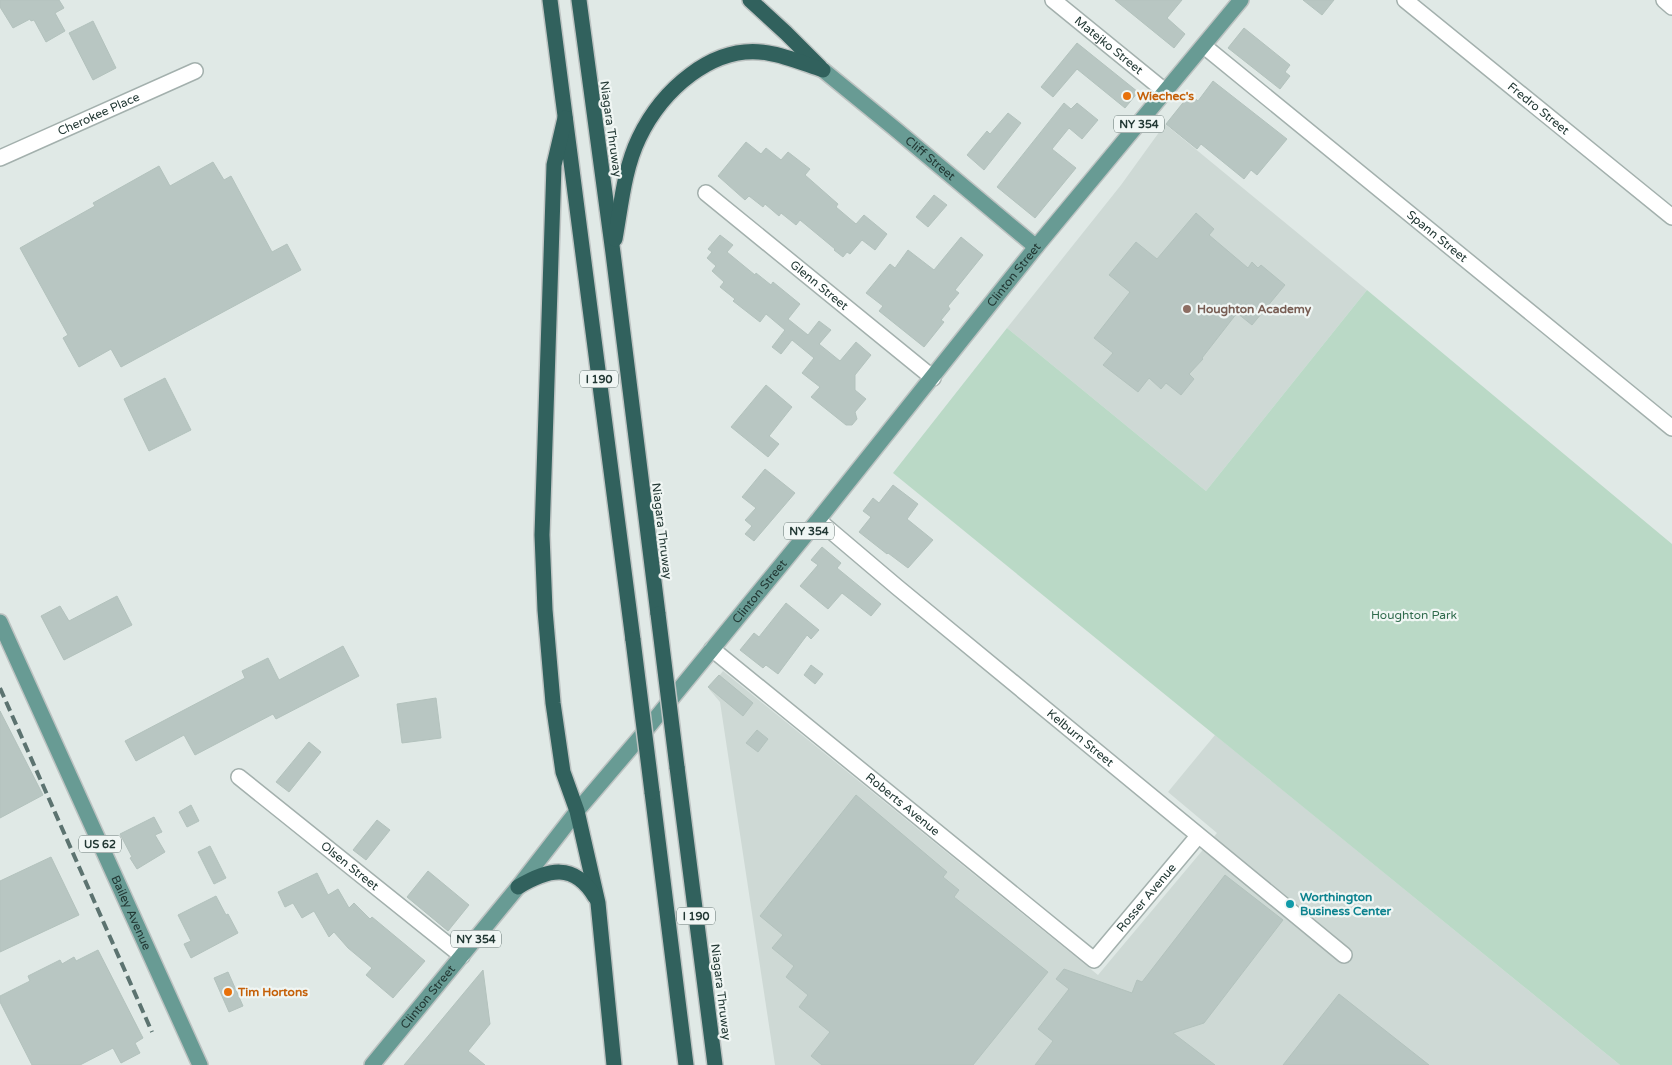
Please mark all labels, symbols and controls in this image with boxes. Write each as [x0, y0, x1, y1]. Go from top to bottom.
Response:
street label: Matejko Street [1072, 14, 1146, 78]
street label: Fredro Street [1505, 79, 1572, 138]
street label: Niagara Thruway [597, 80, 625, 179]
place label: Wiechec's [1137, 89, 1194, 103]
street label: Cherokee Place [55, 90, 142, 138]
marker: Wiechec's [1121, 90, 1133, 102]
road number: NY 354 [1114, 116, 1164, 132]
street label: Cliff Street [902, 133, 958, 184]
street label: Spann Street [1404, 208, 1470, 265]
street label: Clinton Street [984, 240, 1044, 310]
street label: Glenn Street [787, 257, 851, 313]
place label: Houghton Academy [1197, 302, 1312, 317]
marker: Houghton Academy [1181, 303, 1193, 315]
road number: I 190 [580, 370, 618, 388]
street label: Niagara Thruway [649, 482, 675, 581]
road number: NY 354 [784, 522, 834, 540]
street label: Clinton Street [729, 556, 790, 626]
park label: Houghton Park [1371, 608, 1458, 622]
street label: Kelburn Street [1044, 706, 1117, 770]
street label: Roberts Avenue [863, 770, 943, 839]
road number: US 62 [79, 836, 121, 852]
street label: Olsen Street [318, 839, 382, 894]
street label: Rosser Avenue [1114, 860, 1179, 935]
street label: Bailey Avenue [108, 873, 154, 952]
place label: Worthington Business Center [1300, 890, 1391, 918]
marker: Worthington Business Center [1284, 898, 1296, 910]
road number: I 190 [677, 908, 715, 924]
road number: NY 354 [451, 931, 501, 948]
street label: Niagara Thruway [708, 943, 734, 1042]
street label: Clinton Street [398, 962, 458, 1032]
place label: Tim Hortons [237, 985, 308, 999]
marker: Tim Hortons [222, 986, 234, 998]

